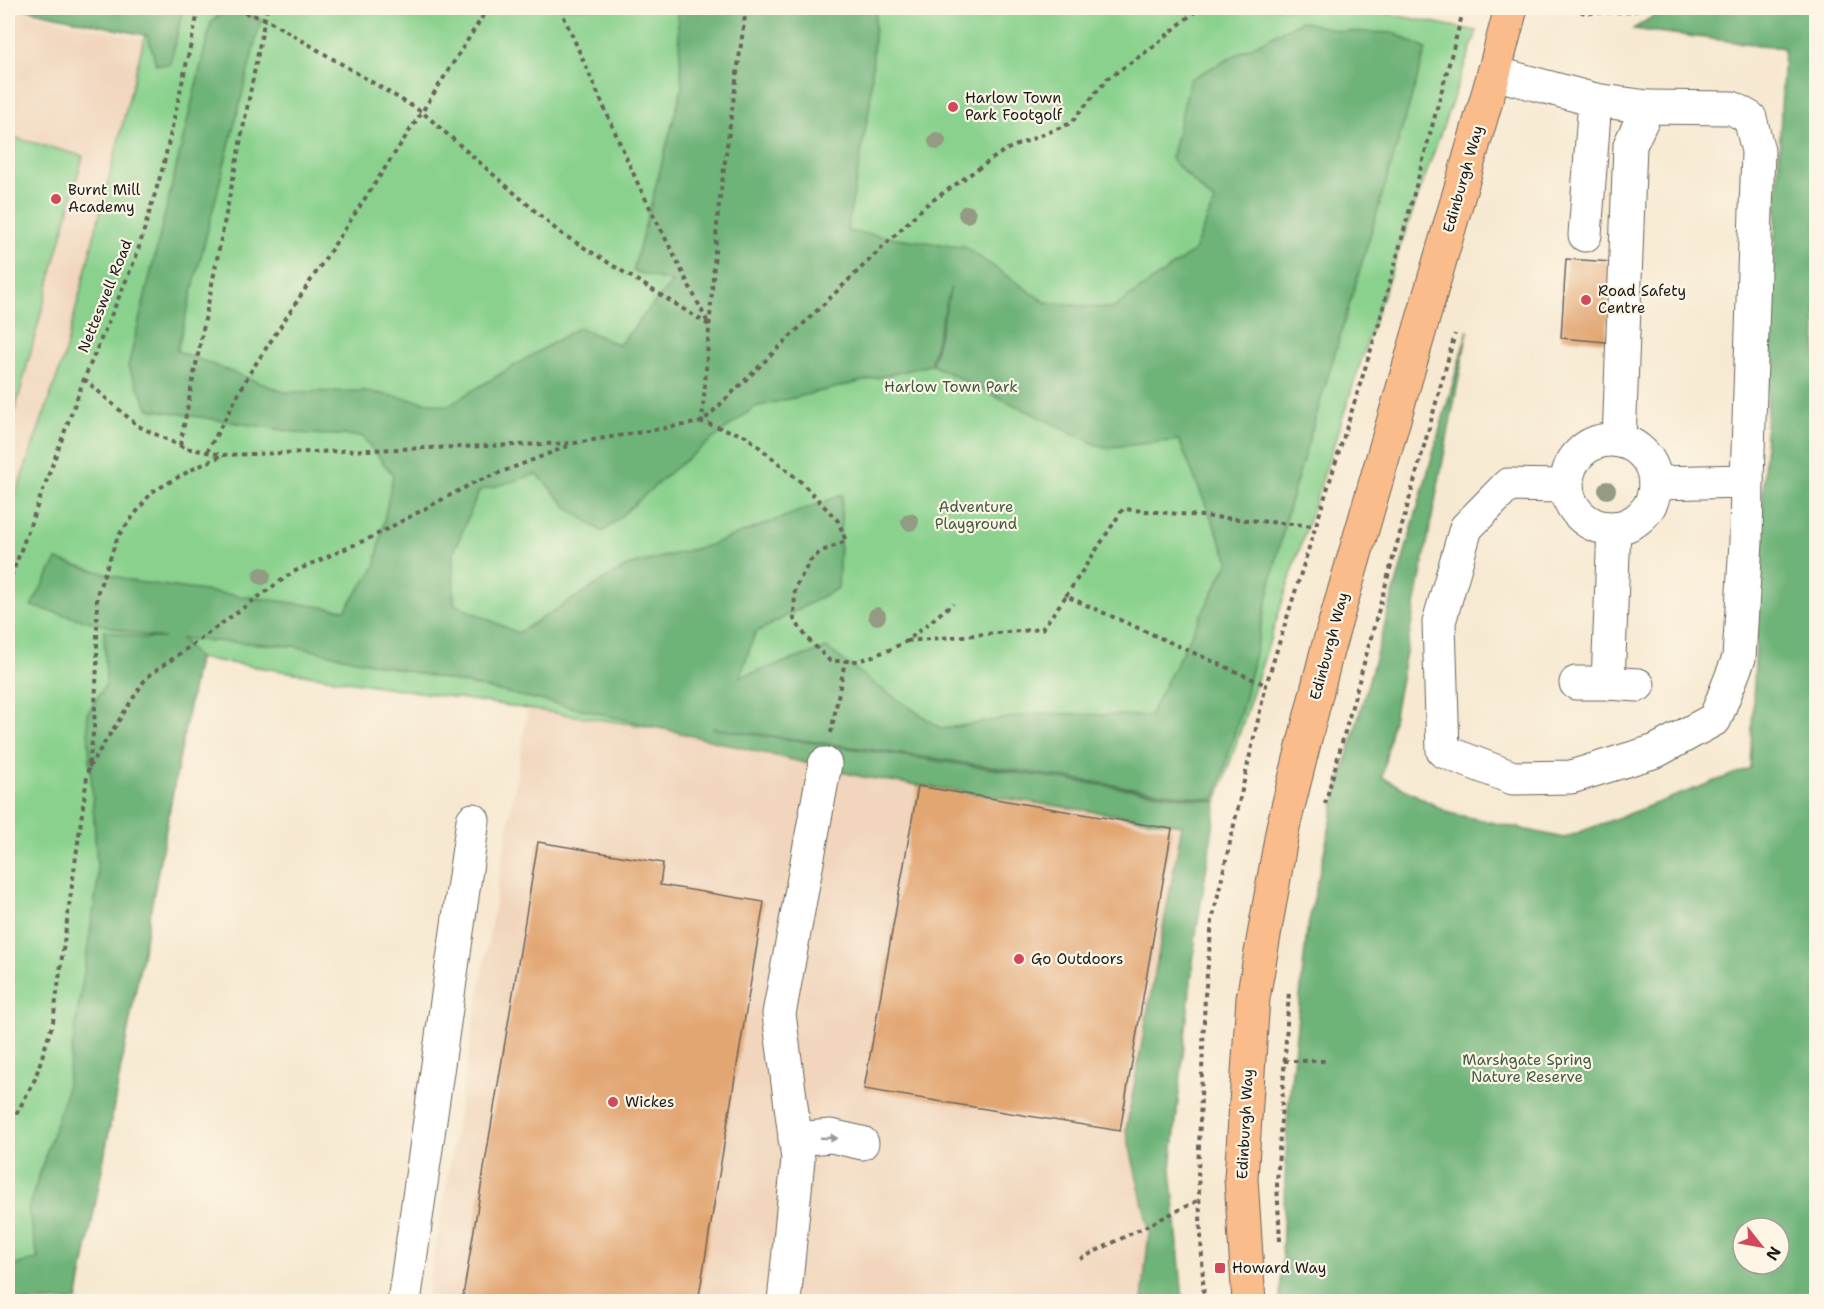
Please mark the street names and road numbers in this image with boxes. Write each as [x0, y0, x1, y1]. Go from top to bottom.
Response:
street label: Edinburgh Way [1438, 123, 1488, 235]
street label: Netteswell Road [73, 236, 137, 356]
street label: Edinburgh Way [1305, 590, 1353, 702]
street label: Edinburgh Way [1232, 1068, 1258, 1180]

